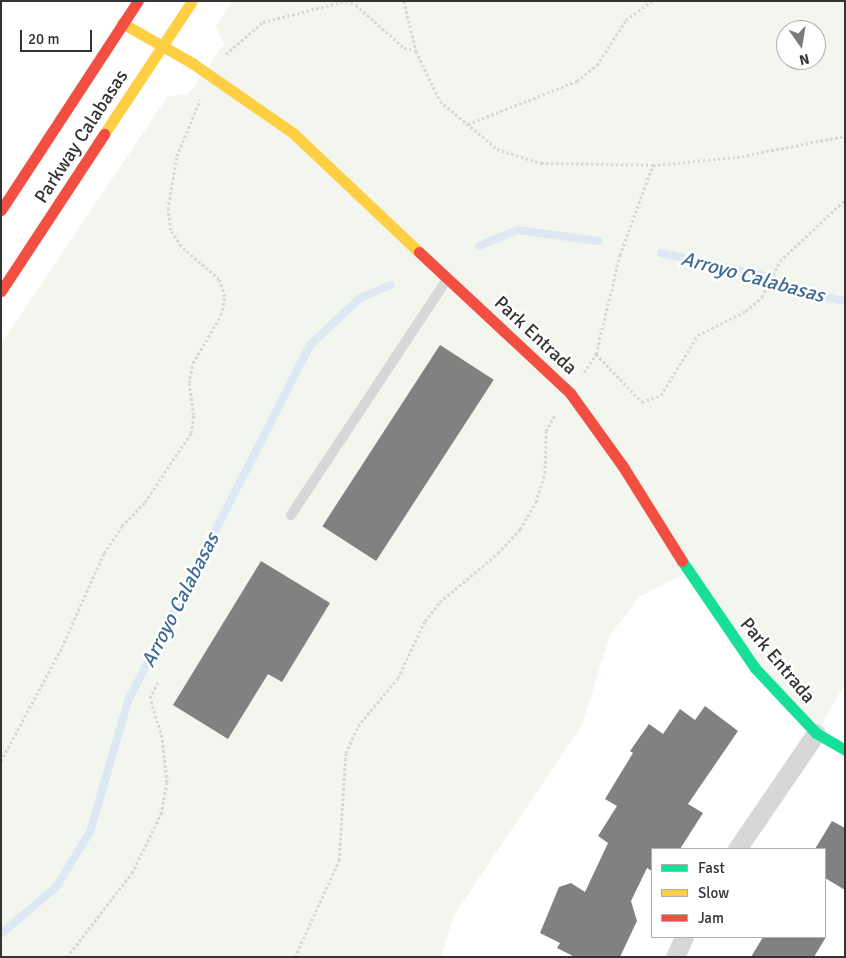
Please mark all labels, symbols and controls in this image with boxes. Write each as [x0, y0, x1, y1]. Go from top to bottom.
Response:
scale bar [22, 20, 95, 52]
north arrow [776, 20, 826, 70]
text: 20 m [28, 30, 59, 48]
text: N [798, 50, 811, 69]
street label: Parkway Calabasas [30, 66, 134, 208]
water label: Arroyo Calabasas [679, 246, 827, 308]
street label: Park Entrada [489, 292, 581, 380]
water label: Arroyo Calabasas [136, 529, 224, 671]
street label: Park Entrada [735, 614, 819, 708]
legend [651, 848, 826, 938]
text: Fast [698, 859, 725, 877]
text: Slow [698, 884, 729, 902]
text: Jam [698, 909, 724, 927]

